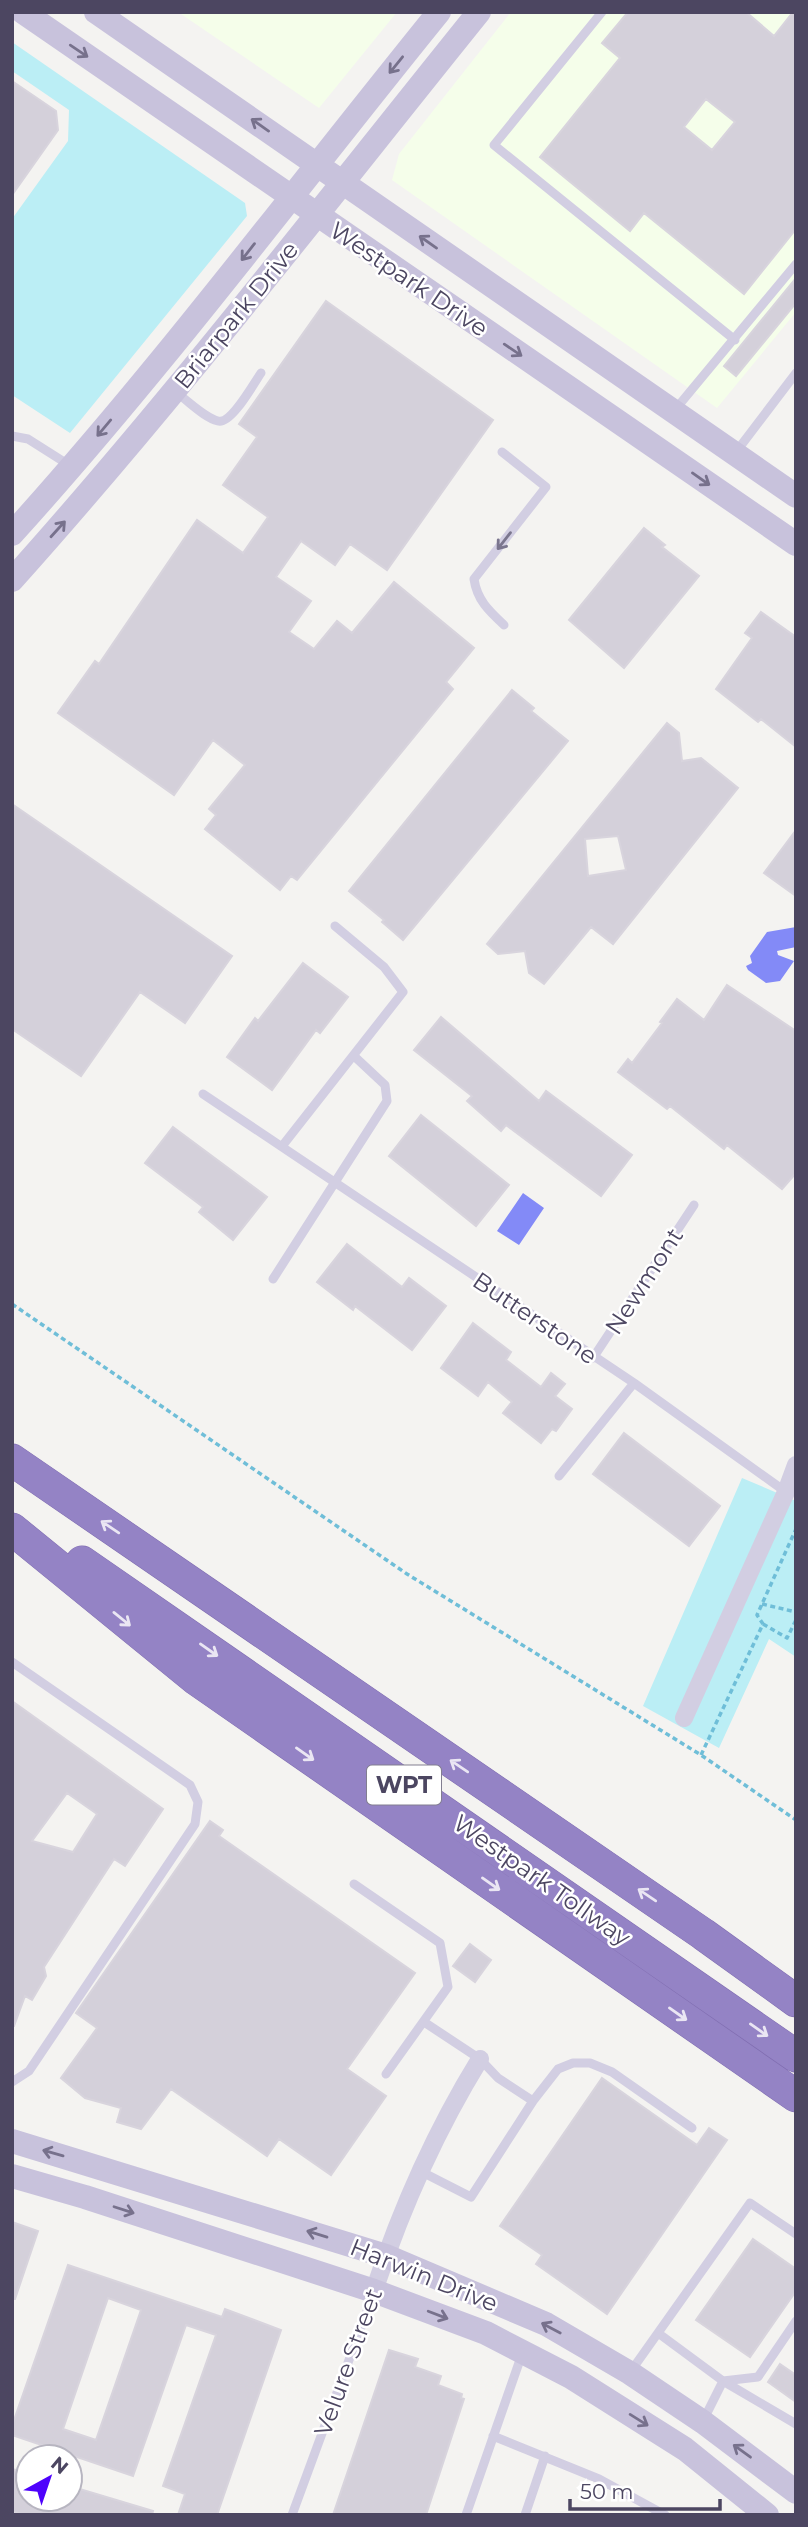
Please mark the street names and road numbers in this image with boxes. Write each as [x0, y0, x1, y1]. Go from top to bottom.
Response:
street label: Westpark Drive [324, 215, 494, 343]
street label: Briarpark Drive [168, 236, 304, 394]
street label: Newmont [599, 1222, 689, 1340]
street label: Butterstone [467, 1266, 603, 1370]
road number: WPT [367, 1766, 441, 1804]
street label: Westpark Tollway [448, 1808, 636, 1952]
street label: Harwin Drive [346, 2232, 502, 2318]
street label: Velure Street [308, 2284, 388, 2440]

